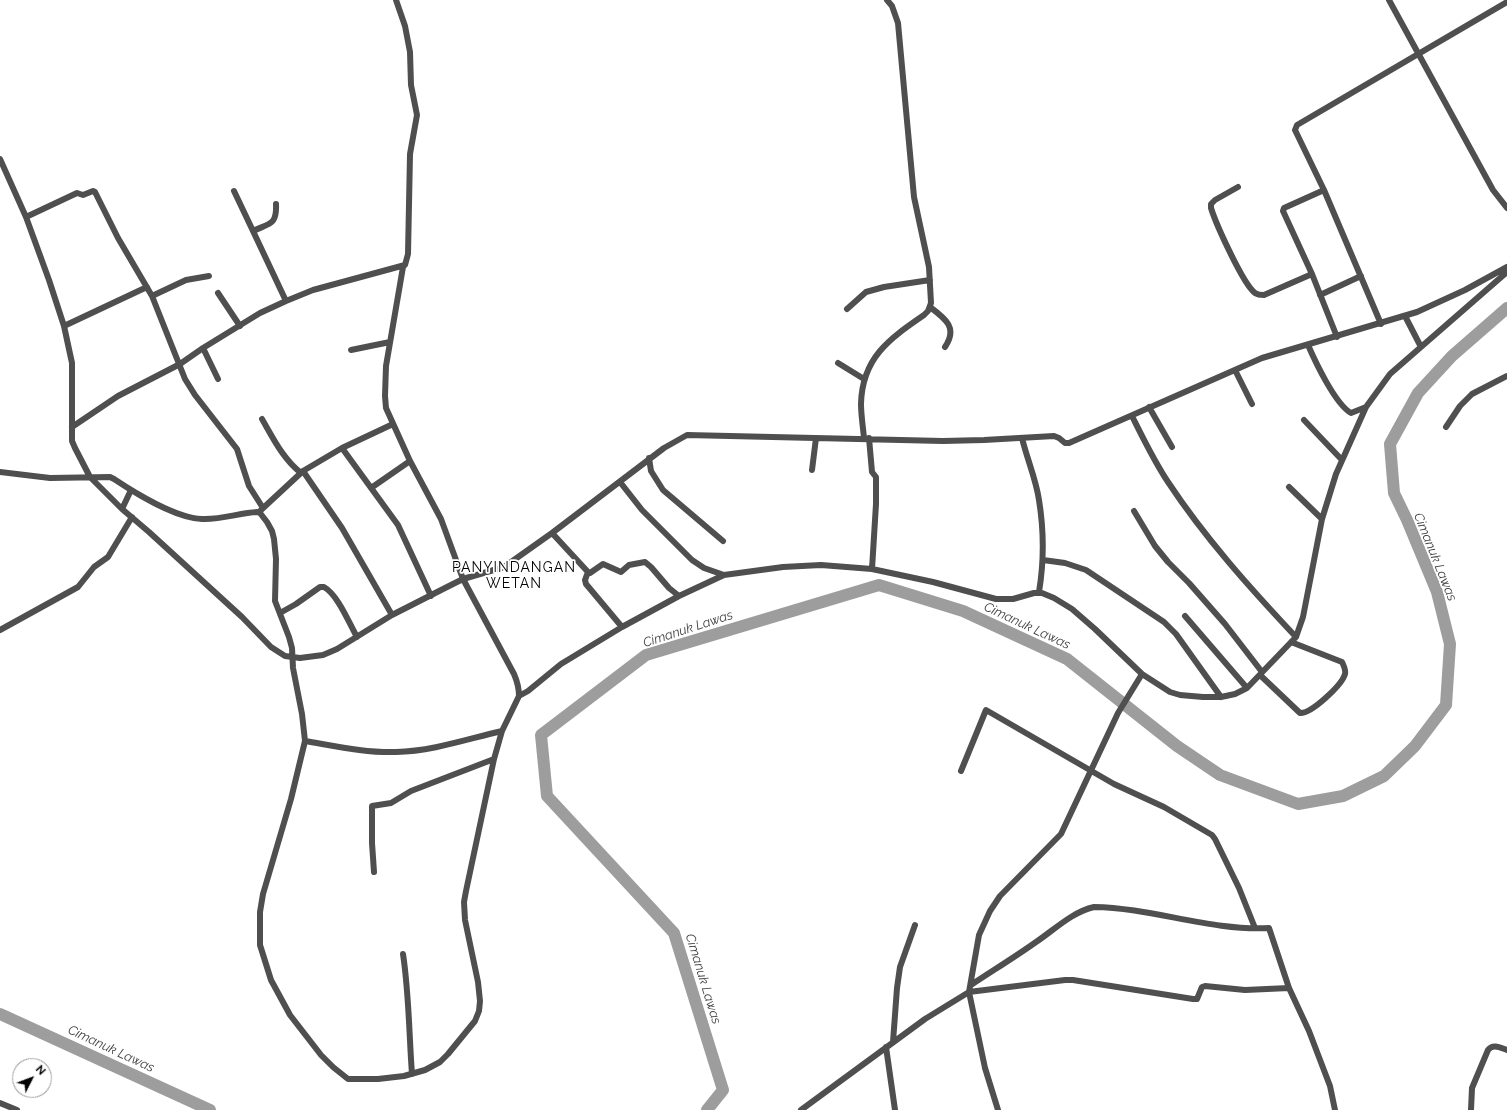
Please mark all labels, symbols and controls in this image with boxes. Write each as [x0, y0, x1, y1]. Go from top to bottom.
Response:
water label: Cimanuk Lawas [1410, 511, 1460, 603]
district label: PANYINDANGAN WETAN [452, 560, 576, 592]
water label: Cimanuk Lawas [981, 599, 1073, 653]
water label: Cimanuk Lawas [641, 607, 735, 651]
water label: Cimanuk Lawas [682, 932, 724, 1026]
water label: Cimanuk Lawas [65, 1022, 157, 1076]
north arrow [12, 1058, 52, 1098]
text: N [33, 1063, 48, 1078]

